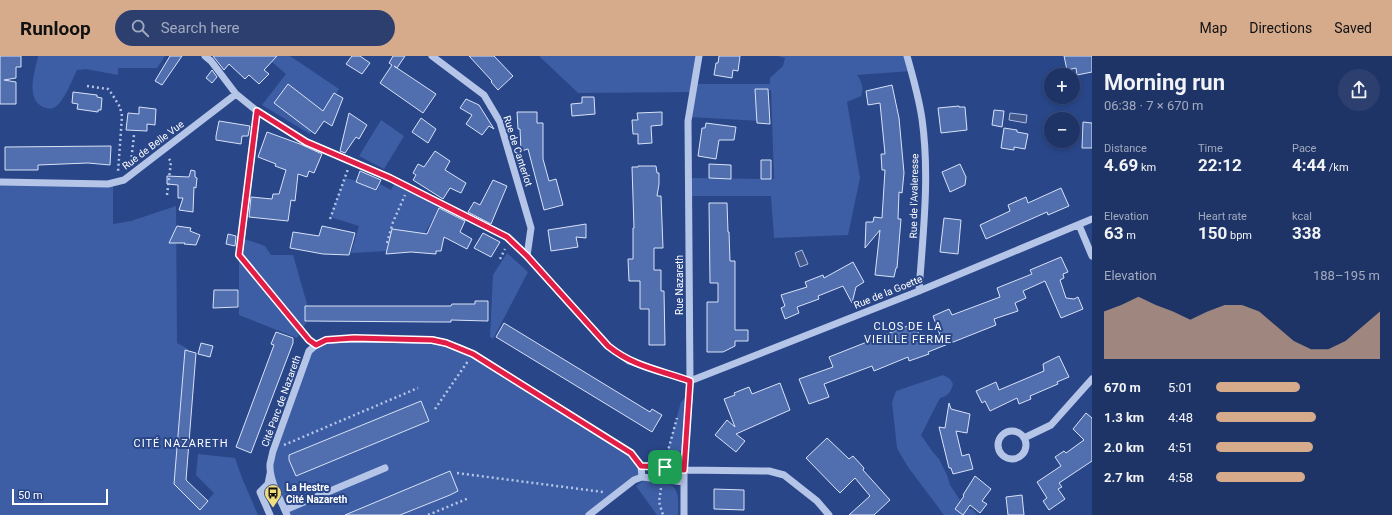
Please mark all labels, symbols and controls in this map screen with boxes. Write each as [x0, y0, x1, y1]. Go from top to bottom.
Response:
search box [115, 10, 395, 46]
text: Runloop [20, 17, 91, 40]
icon: search [129, 17, 151, 39]
text: Search here [161, 19, 240, 37]
text: Map [1200, 20, 1227, 36]
text: Directions [1249, 20, 1312, 36]
text: Saved [1334, 20, 1372, 36]
map controls [1044, 68, 1080, 148]
button: + [1044, 68, 1080, 104]
button: share [1338, 69, 1380, 111]
text: Morning run [1104, 70, 1225, 95]
text: 06:38 · 7 × 670 m [1104, 98, 1203, 113]
button: − [1044, 112, 1080, 148]
street label: Rue de Canterlot [501, 114, 535, 188]
street label: Rue de Belle Vue [120, 118, 186, 172]
text: Distance [1104, 142, 1147, 155]
text: Time [1198, 142, 1223, 155]
text: Pace [1292, 142, 1316, 155]
street label: Rue de l'Avaleresse [908, 153, 920, 239]
text: 4.69 [1104, 155, 1138, 175]
text: 22:12 [1198, 155, 1242, 175]
text: 4:44 [1292, 155, 1326, 175]
text: km [1138, 161, 1156, 174]
text: /km [1326, 161, 1349, 174]
text: Elevation [1104, 210, 1149, 223]
text: Heart rate [1198, 210, 1247, 223]
text: kcal [1292, 210, 1312, 223]
text: 63 [1104, 223, 1124, 243]
text: 150 [1198, 223, 1227, 243]
text: 338 [1292, 223, 1321, 243]
text: m [1124, 229, 1136, 242]
text: bpm [1227, 229, 1252, 242]
street label: Rue Nazareth [674, 255, 685, 315]
text: Elevation [1104, 268, 1157, 283]
text: 188–195 m [1313, 268, 1380, 283]
street label: Rue de la Goette [852, 273, 924, 311]
district label: CLOS DE LA VIEILLE FERME [864, 320, 952, 346]
street label: Cité Parc de Nazareth [259, 354, 303, 448]
text: 670 m [1104, 380, 1141, 395]
text: 5:01 [1168, 380, 1193, 395]
text: 1.3 km [1104, 410, 1144, 425]
text: 4:48 [1168, 410, 1193, 425]
district label: CITÉ NAZARETH [133, 437, 229, 450]
text: 2.0 km [1104, 440, 1144, 455]
text: 4:51 [1168, 440, 1193, 455]
pin [648, 450, 682, 484]
icon: arrive [654, 456, 676, 478]
text: 2.7 km [1104, 470, 1144, 485]
text: 4:58 [1168, 470, 1193, 485]
place label: La Hestre Cité Nazareth [286, 482, 348, 505]
bus stop icon: La Hestre Cité Nazareth [263, 483, 283, 508]
scale bar [12, 487, 108, 506]
text: 50 m [18, 489, 43, 502]

